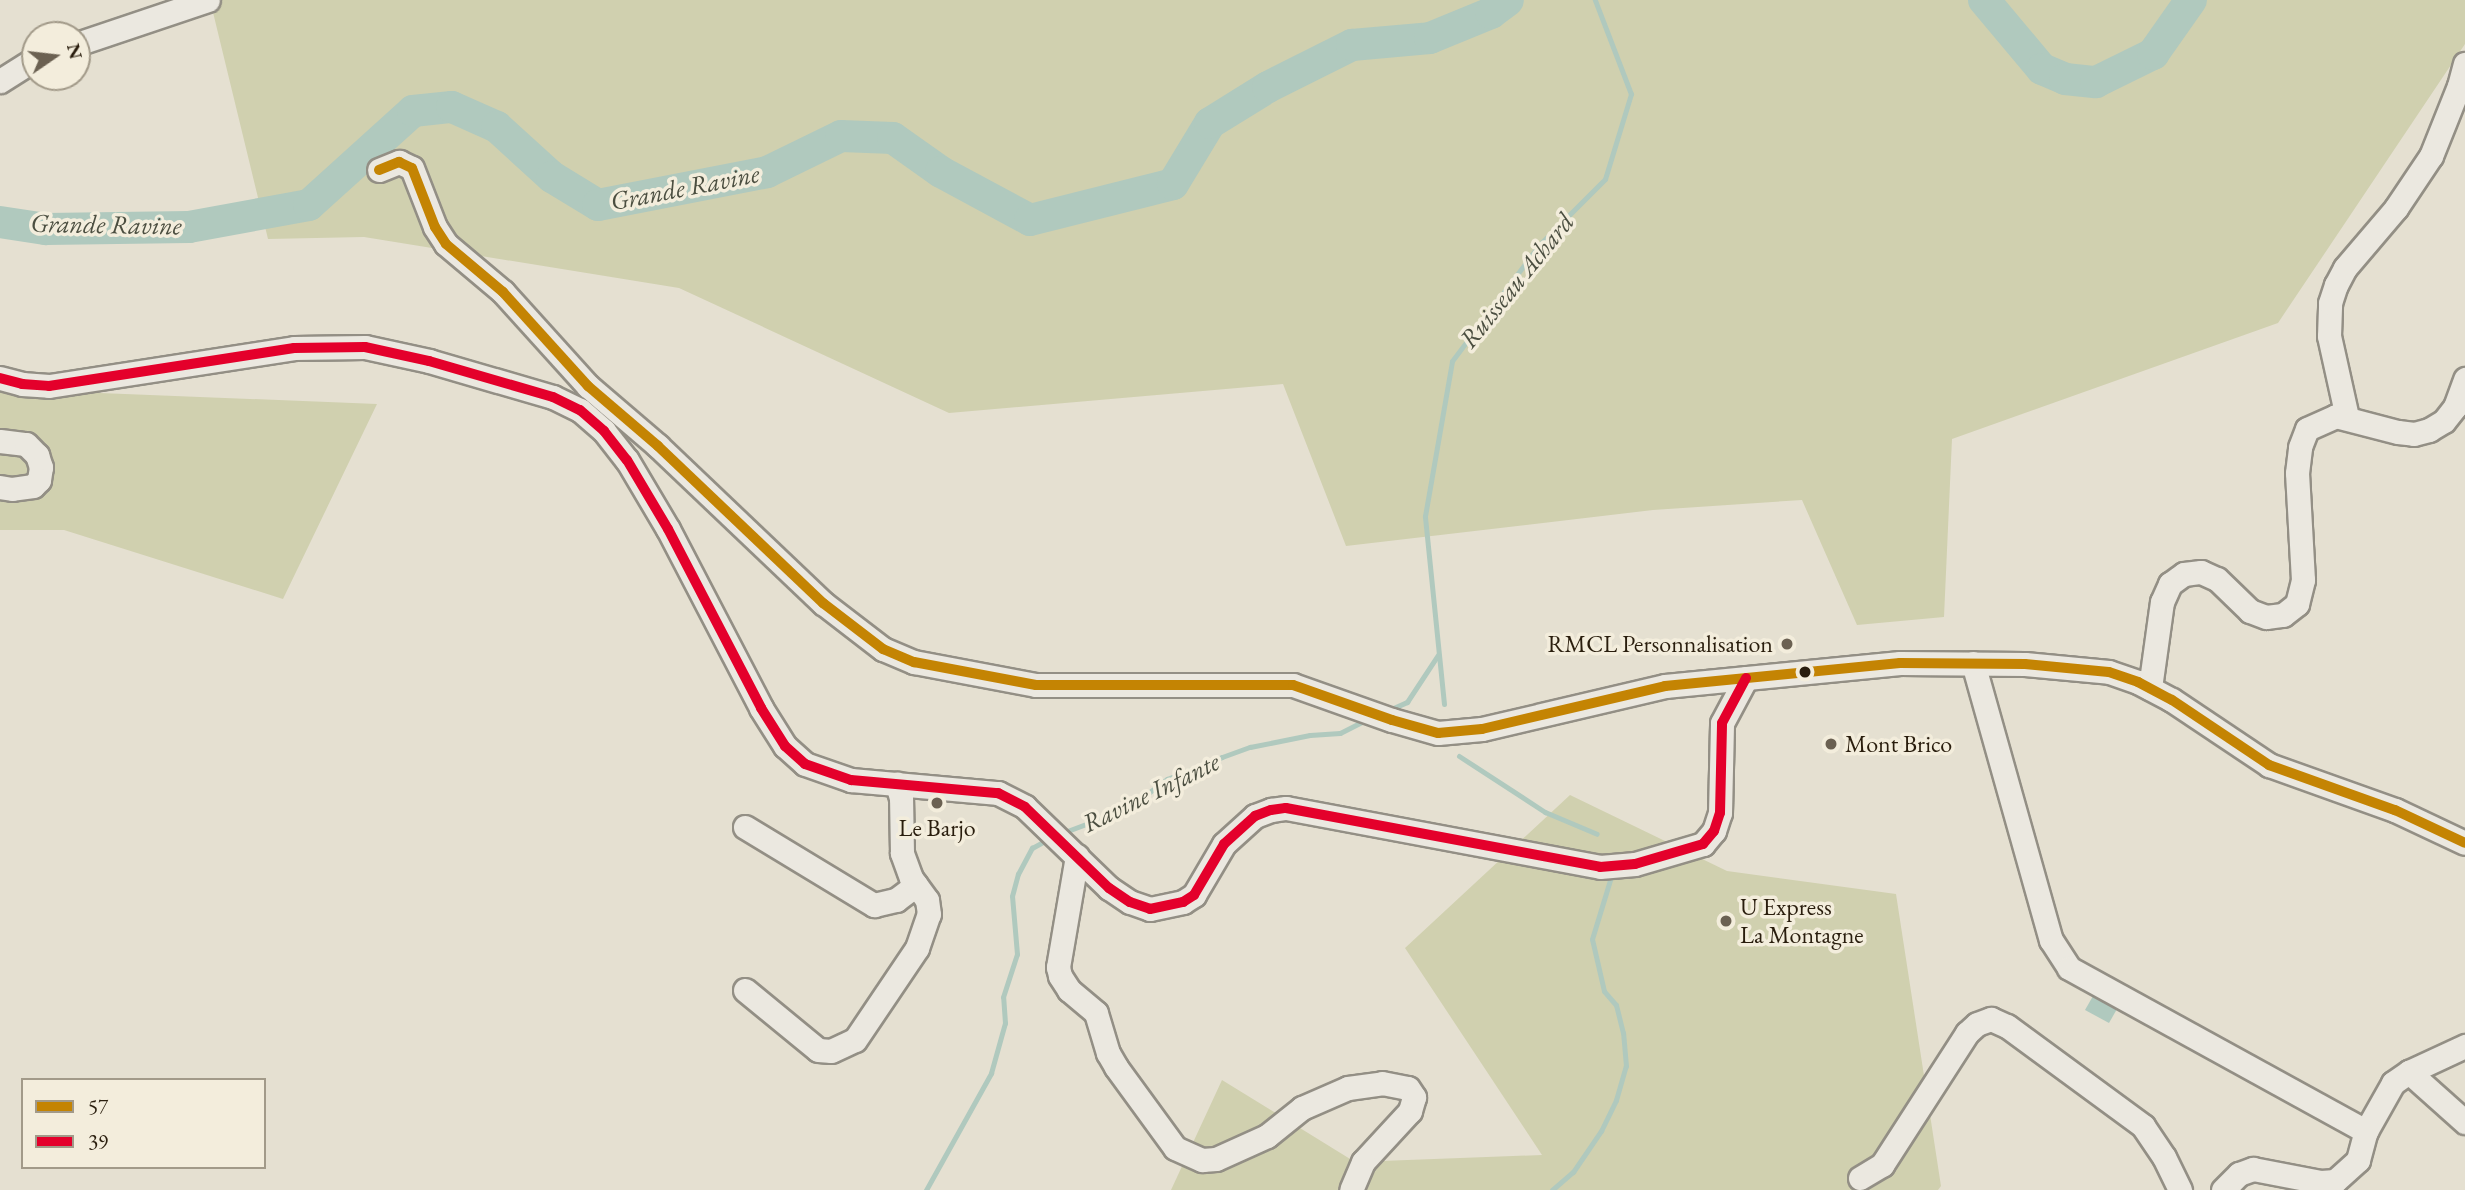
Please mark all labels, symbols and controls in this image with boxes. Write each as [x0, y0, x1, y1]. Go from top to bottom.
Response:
north arrow [21, 21, 91, 91]
text: N [61, 41, 89, 62]
water label: Grande Ravine [608, 158, 762, 218]
water label: Ruisseau Achard [1453, 207, 1581, 355]
water label: Grande Ravine [30, 208, 182, 242]
place label: RMCL Personnalisation [1547, 630, 1773, 658]
marker: RMCL Personnalisation [1779, 636, 1795, 652]
unlabelled marker [1798, 665, 1812, 679]
place label: Mont Brico [1845, 730, 1952, 758]
marker: Mont Brico [1823, 736, 1839, 752]
water label: Ravine Infante [1077, 746, 1225, 840]
marker: Le Barjo [929, 795, 945, 811]
place label: Le Barjo [898, 814, 976, 842]
place label: U Express La Montagne [1740, 893, 1864, 949]
marker: U Express La Montagne [1718, 913, 1734, 929]
legend [21, 1078, 266, 1169]
text: 57 [88, 1093, 108, 1120]
text: 39 [88, 1128, 108, 1155]

